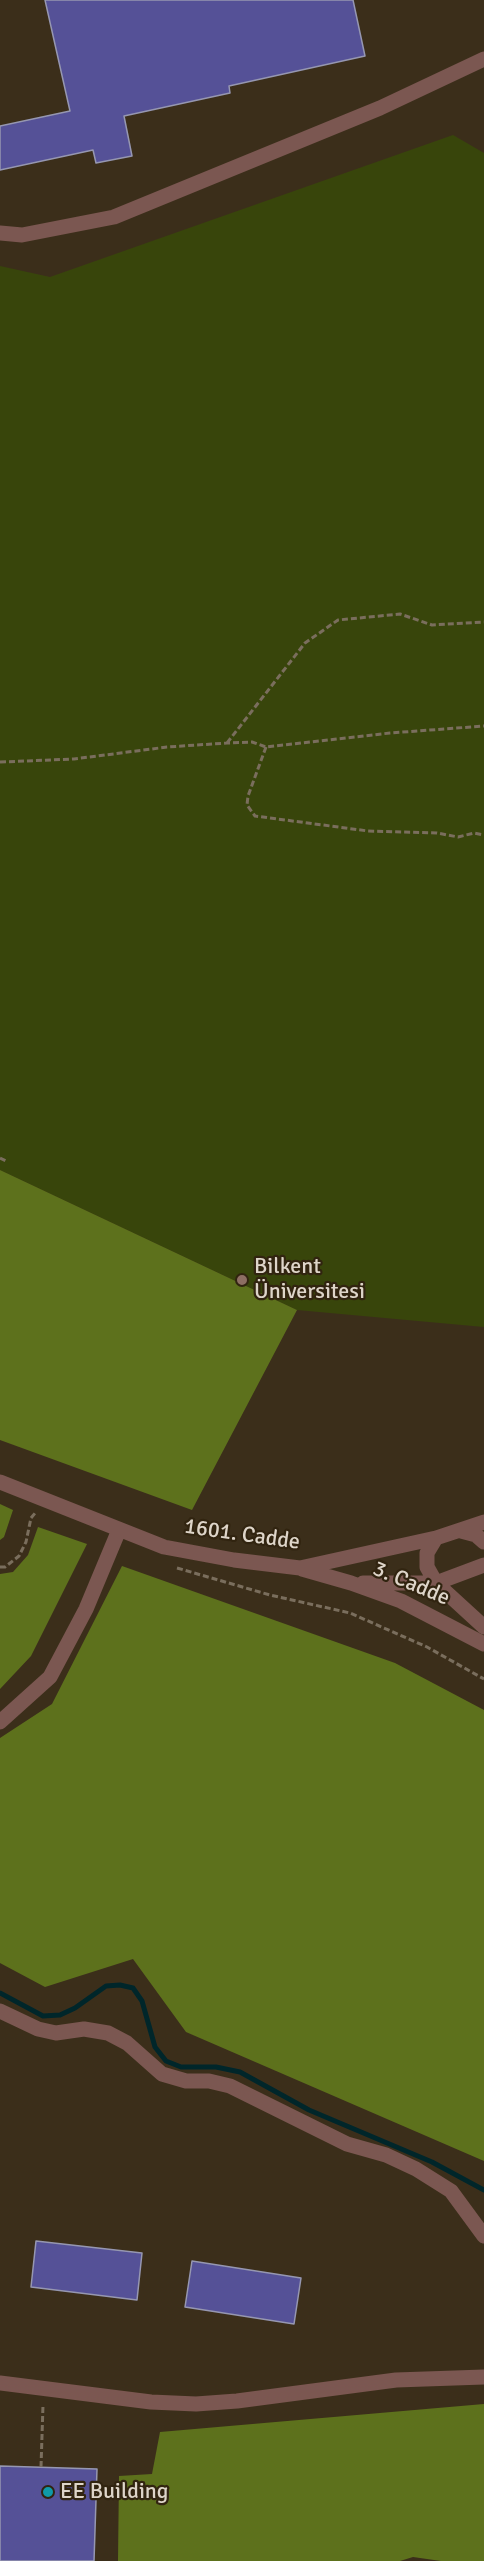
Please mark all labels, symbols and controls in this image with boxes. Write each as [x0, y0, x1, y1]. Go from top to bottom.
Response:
place label: Bilkent Üniversitesi [254, 1254, 365, 1306]
marker: Bilkent Üniversitesi [235, 1273, 249, 1287]
street label: 1601. Cadde [182, 1514, 302, 1556]
street label: 3. Cadde [369, 1556, 453, 1612]
place label: EE Building [60, 2479, 168, 2505]
marker: EE Building [41, 2485, 55, 2499]

